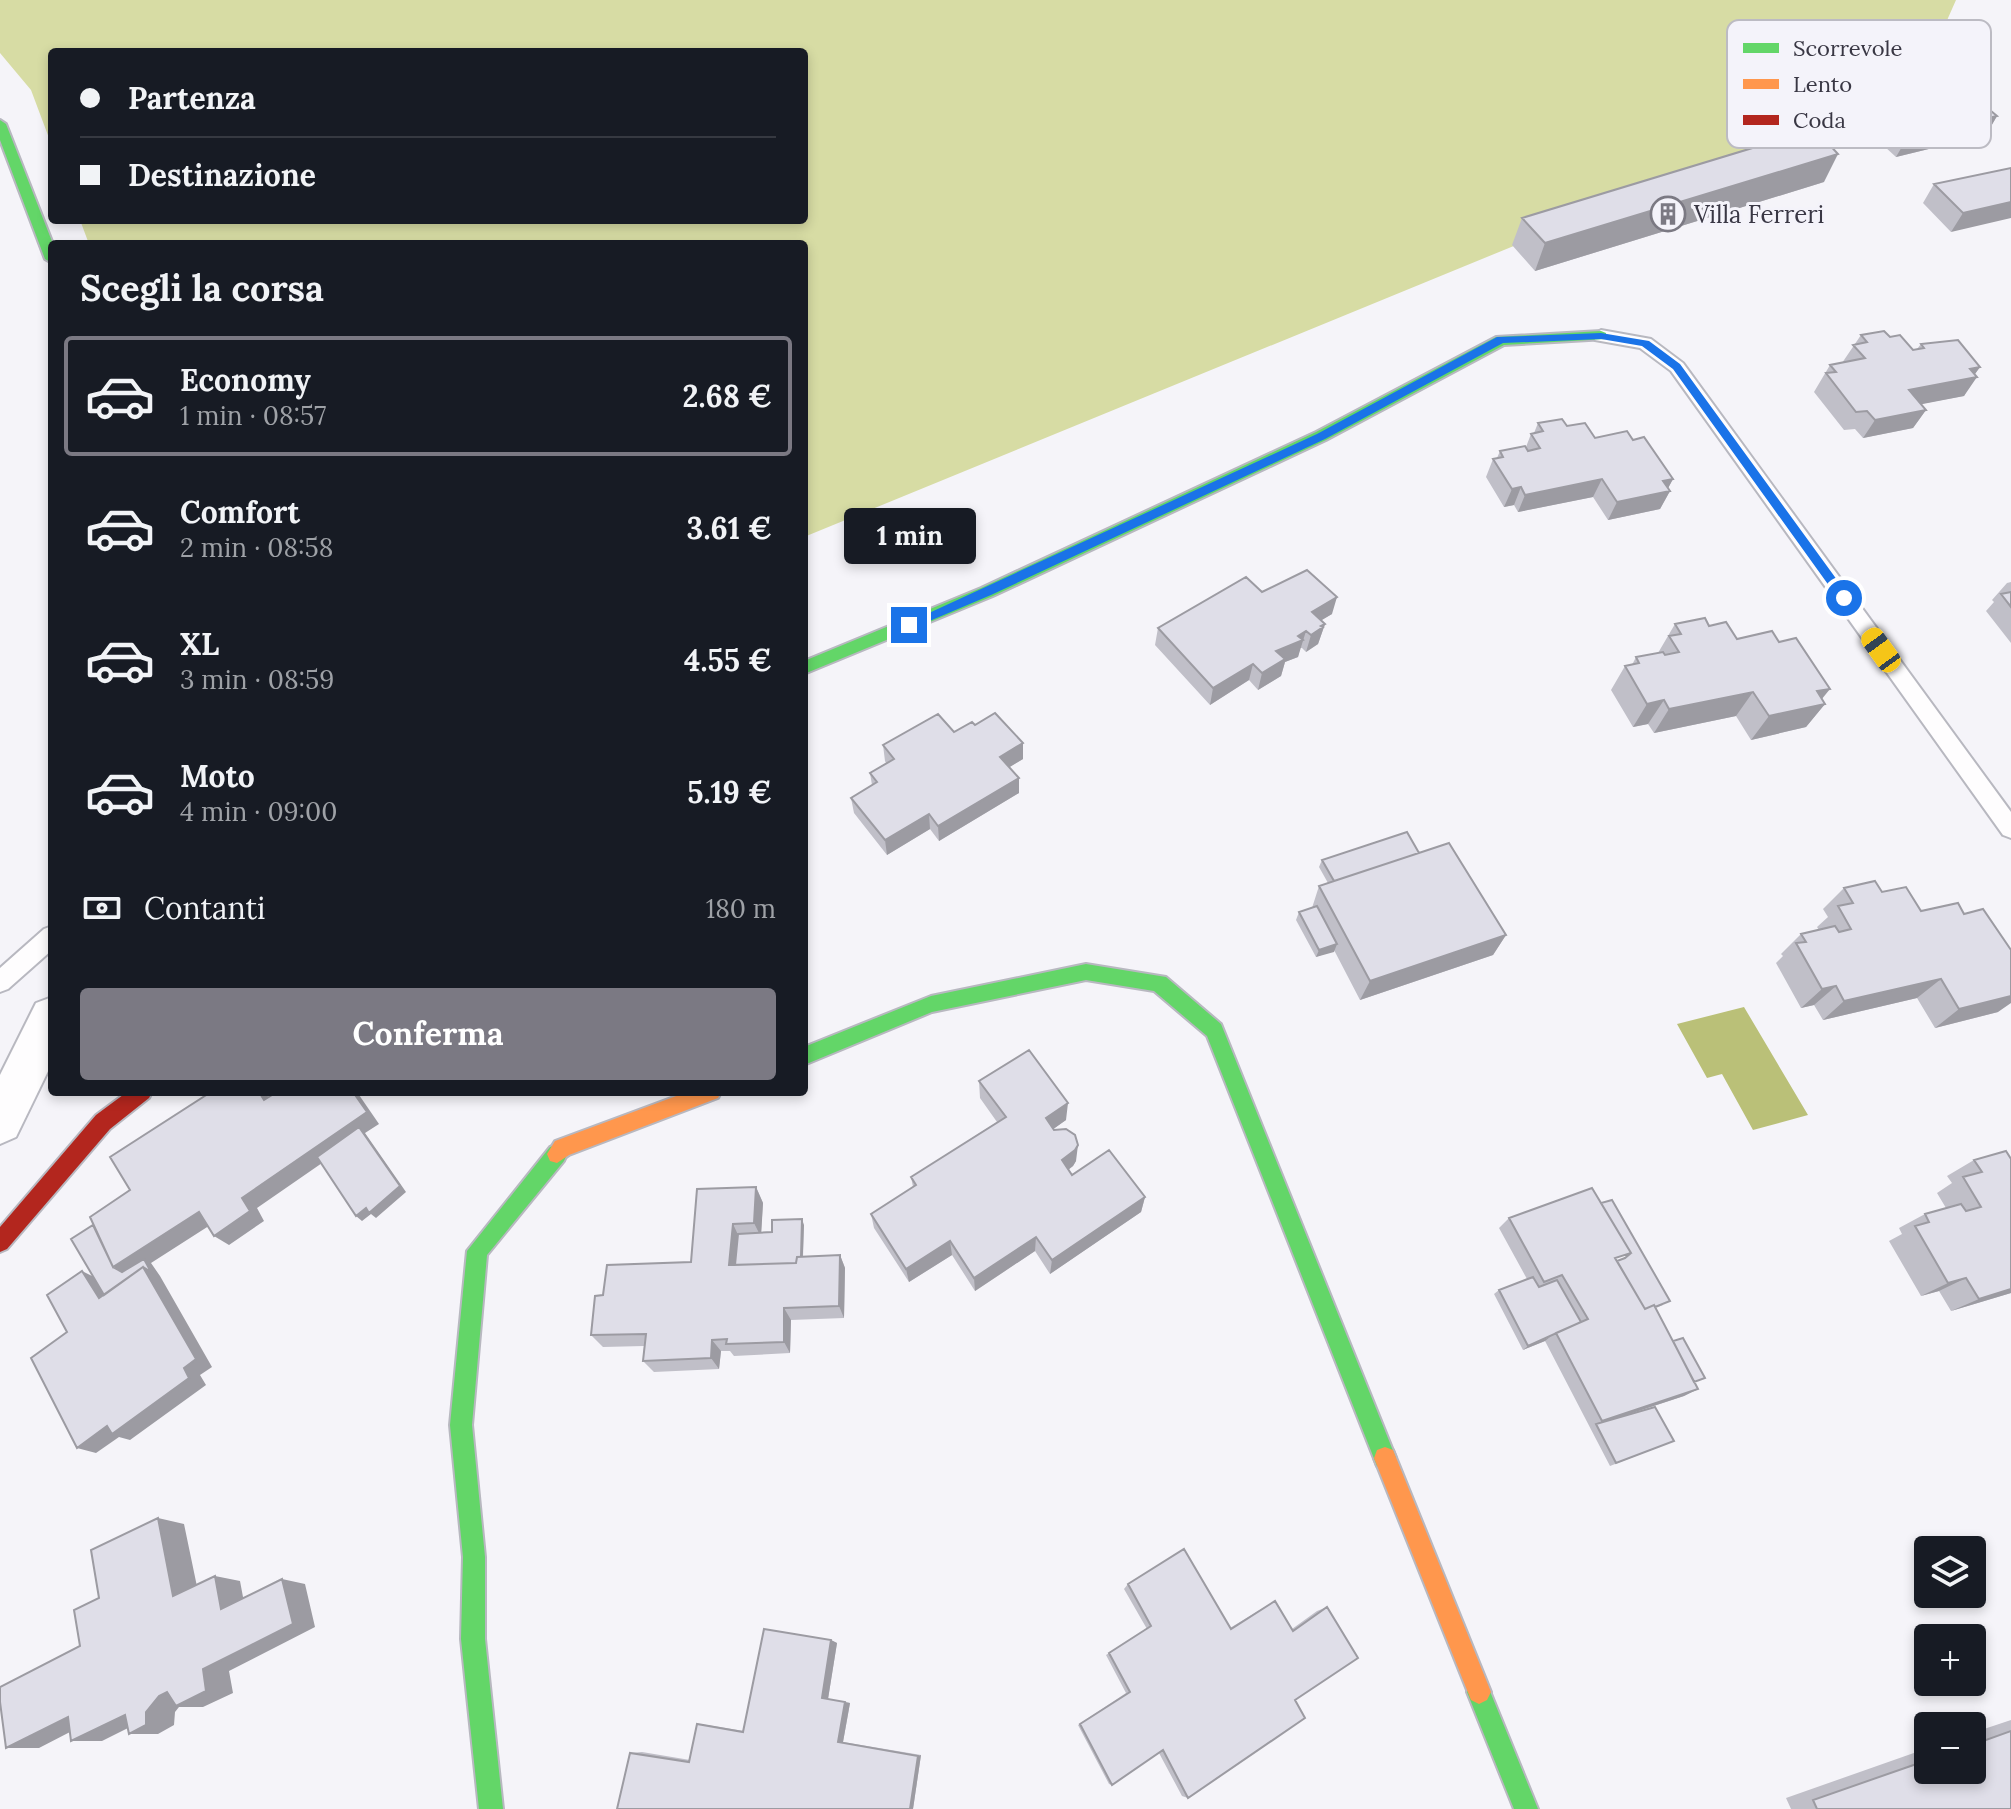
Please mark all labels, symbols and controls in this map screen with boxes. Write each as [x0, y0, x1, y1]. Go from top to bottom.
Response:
legend [1727, 20, 1991, 148]
text: Scorrevole [1793, 34, 1903, 62]
text: Lento [1793, 70, 1852, 98]
text: Partenza [128, 79, 256, 117]
text: Coda [1793, 106, 1846, 134]
text: Destinazione [128, 156, 316, 194]
building icon: Villa Ferreri [1649, 195, 1687, 233]
place label: Villa Ferreri [1693, 199, 1824, 230]
text: Scegli la corsa [80, 265, 324, 311]
icon: car [84, 360, 156, 432]
text: Economy [180, 361, 311, 399]
text: 2.68 € [682, 377, 772, 415]
text: 1 min · 08:57 [180, 399, 326, 432]
icon: car [84, 492, 156, 564]
text: Comfort [180, 493, 300, 531]
text: 3.61 € [687, 509, 772, 547]
callout: 1 min [843, 509, 975, 565]
text: 1 min [877, 519, 943, 552]
text: 2 min · 08:58 [180, 531, 333, 564]
route start [1826, 580, 1862, 616]
route end [891, 607, 927, 643]
icon: car [84, 624, 156, 696]
car [1857, 624, 1905, 676]
text: XL [180, 625, 219, 663]
text: 4.55 € [684, 641, 772, 679]
text: 3 min · 08:59 [180, 663, 334, 696]
icon: car [84, 756, 156, 828]
text: Moto [180, 757, 255, 795]
text: 5.19 € [687, 773, 772, 811]
text: 4 min · 09:00 [180, 795, 337, 828]
icon: cash [80, 886, 124, 930]
text: Contanti [144, 889, 266, 927]
text: 180 m [706, 892, 776, 925]
button: Conferma [80, 988, 776, 1080]
map controls [1914, 1536, 1986, 1784]
button: layers [1914, 1536, 1986, 1608]
button: + [1914, 1624, 1986, 1696]
button: − [1914, 1712, 1986, 1784]

